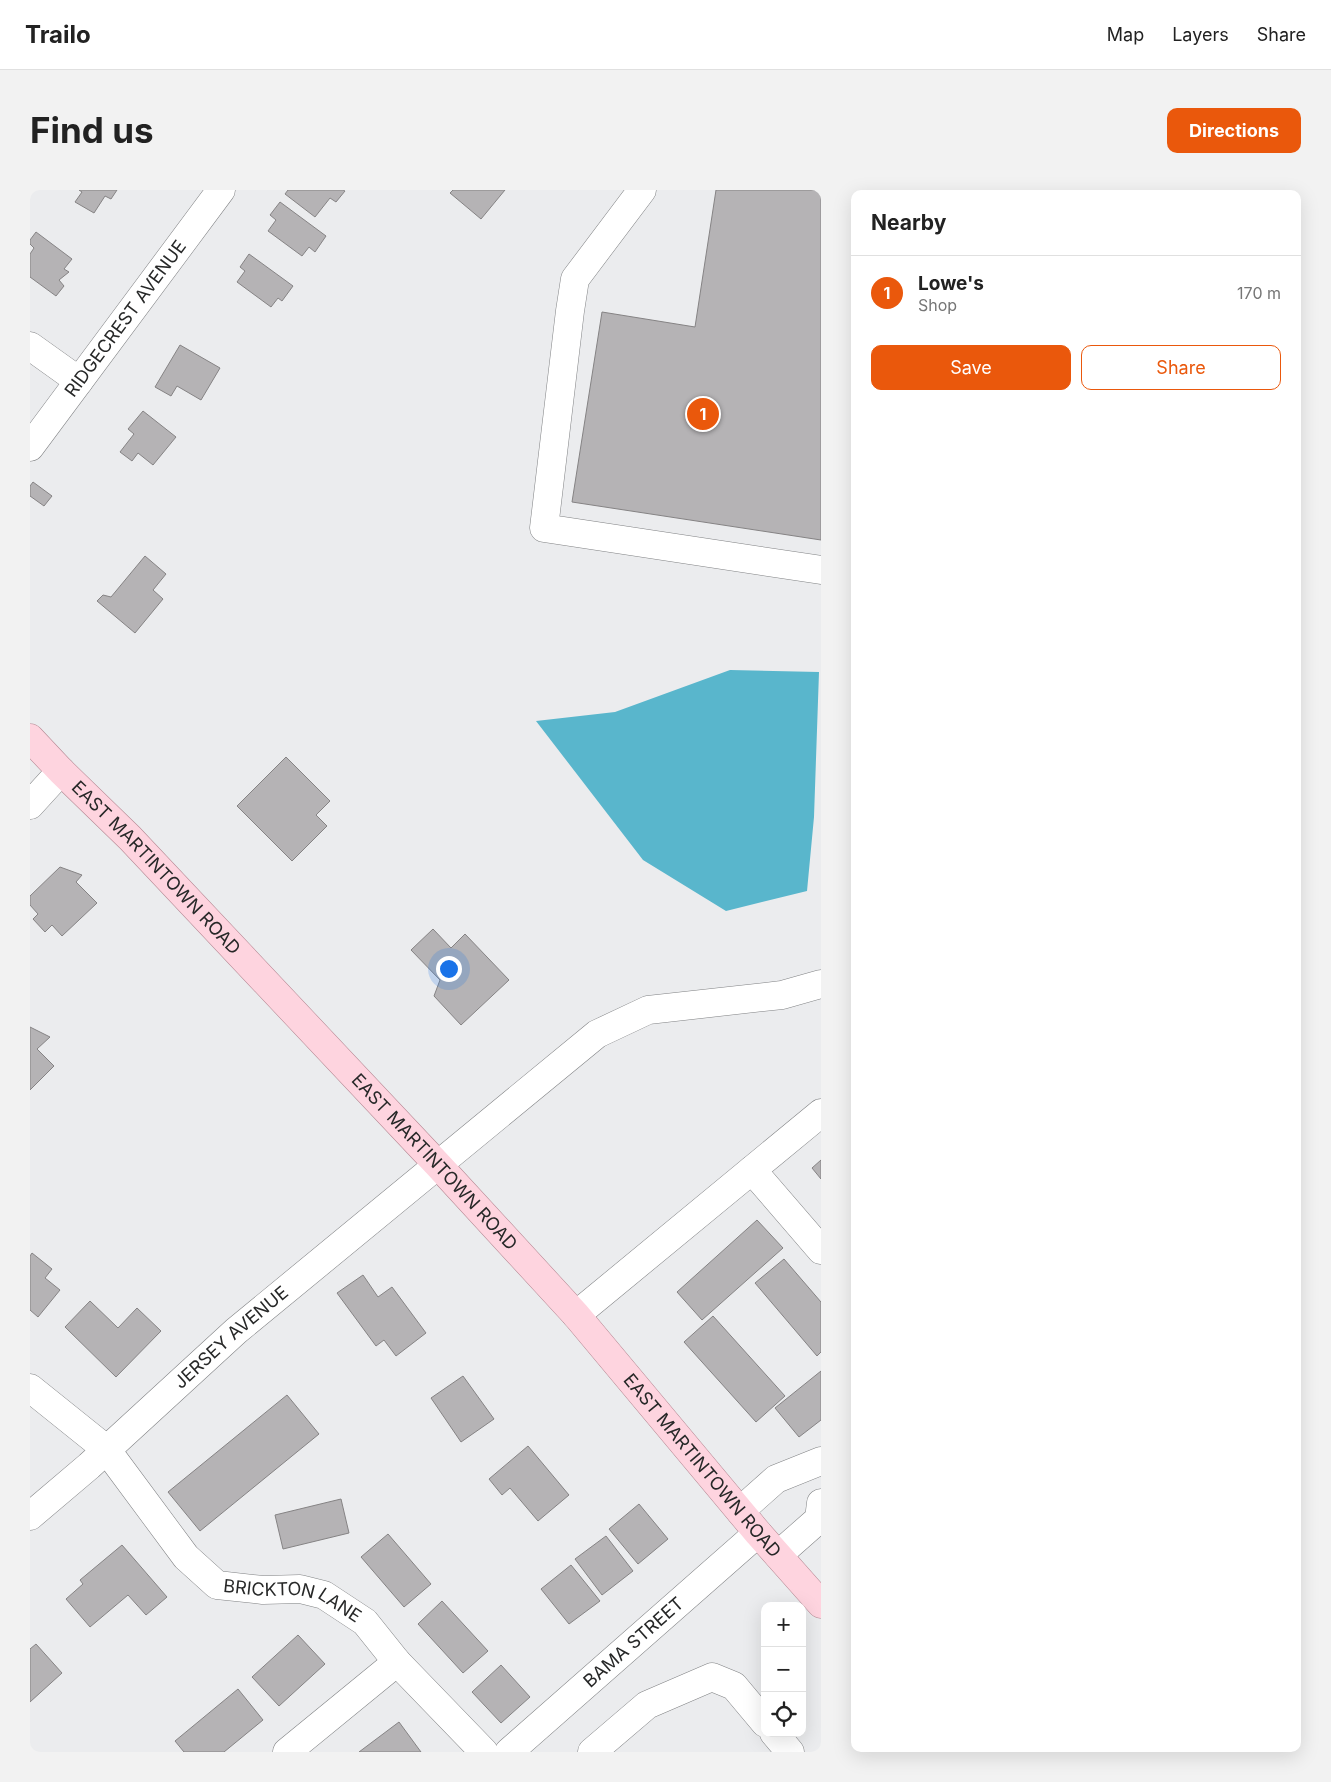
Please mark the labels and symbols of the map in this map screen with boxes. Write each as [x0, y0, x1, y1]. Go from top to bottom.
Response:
street label: RIDGECREST AVENUE [60, 236, 190, 401]
pin: 1 [687, 395, 719, 433]
street label: EAST MARTINTOWN ROAD [68, 776, 245, 959]
your location [436, 956, 462, 982]
street label: EAST MARTINTOWN ROAD [348, 1069, 522, 1254]
street label: JERSEY AVENUE [169, 1282, 292, 1393]
street label: EAST MARTINTOWN ROAD [620, 1369, 786, 1561]
street label: BRICKTON LANE [222, 1575, 365, 1627]
street label: BAMA STREET [579, 1592, 688, 1691]

